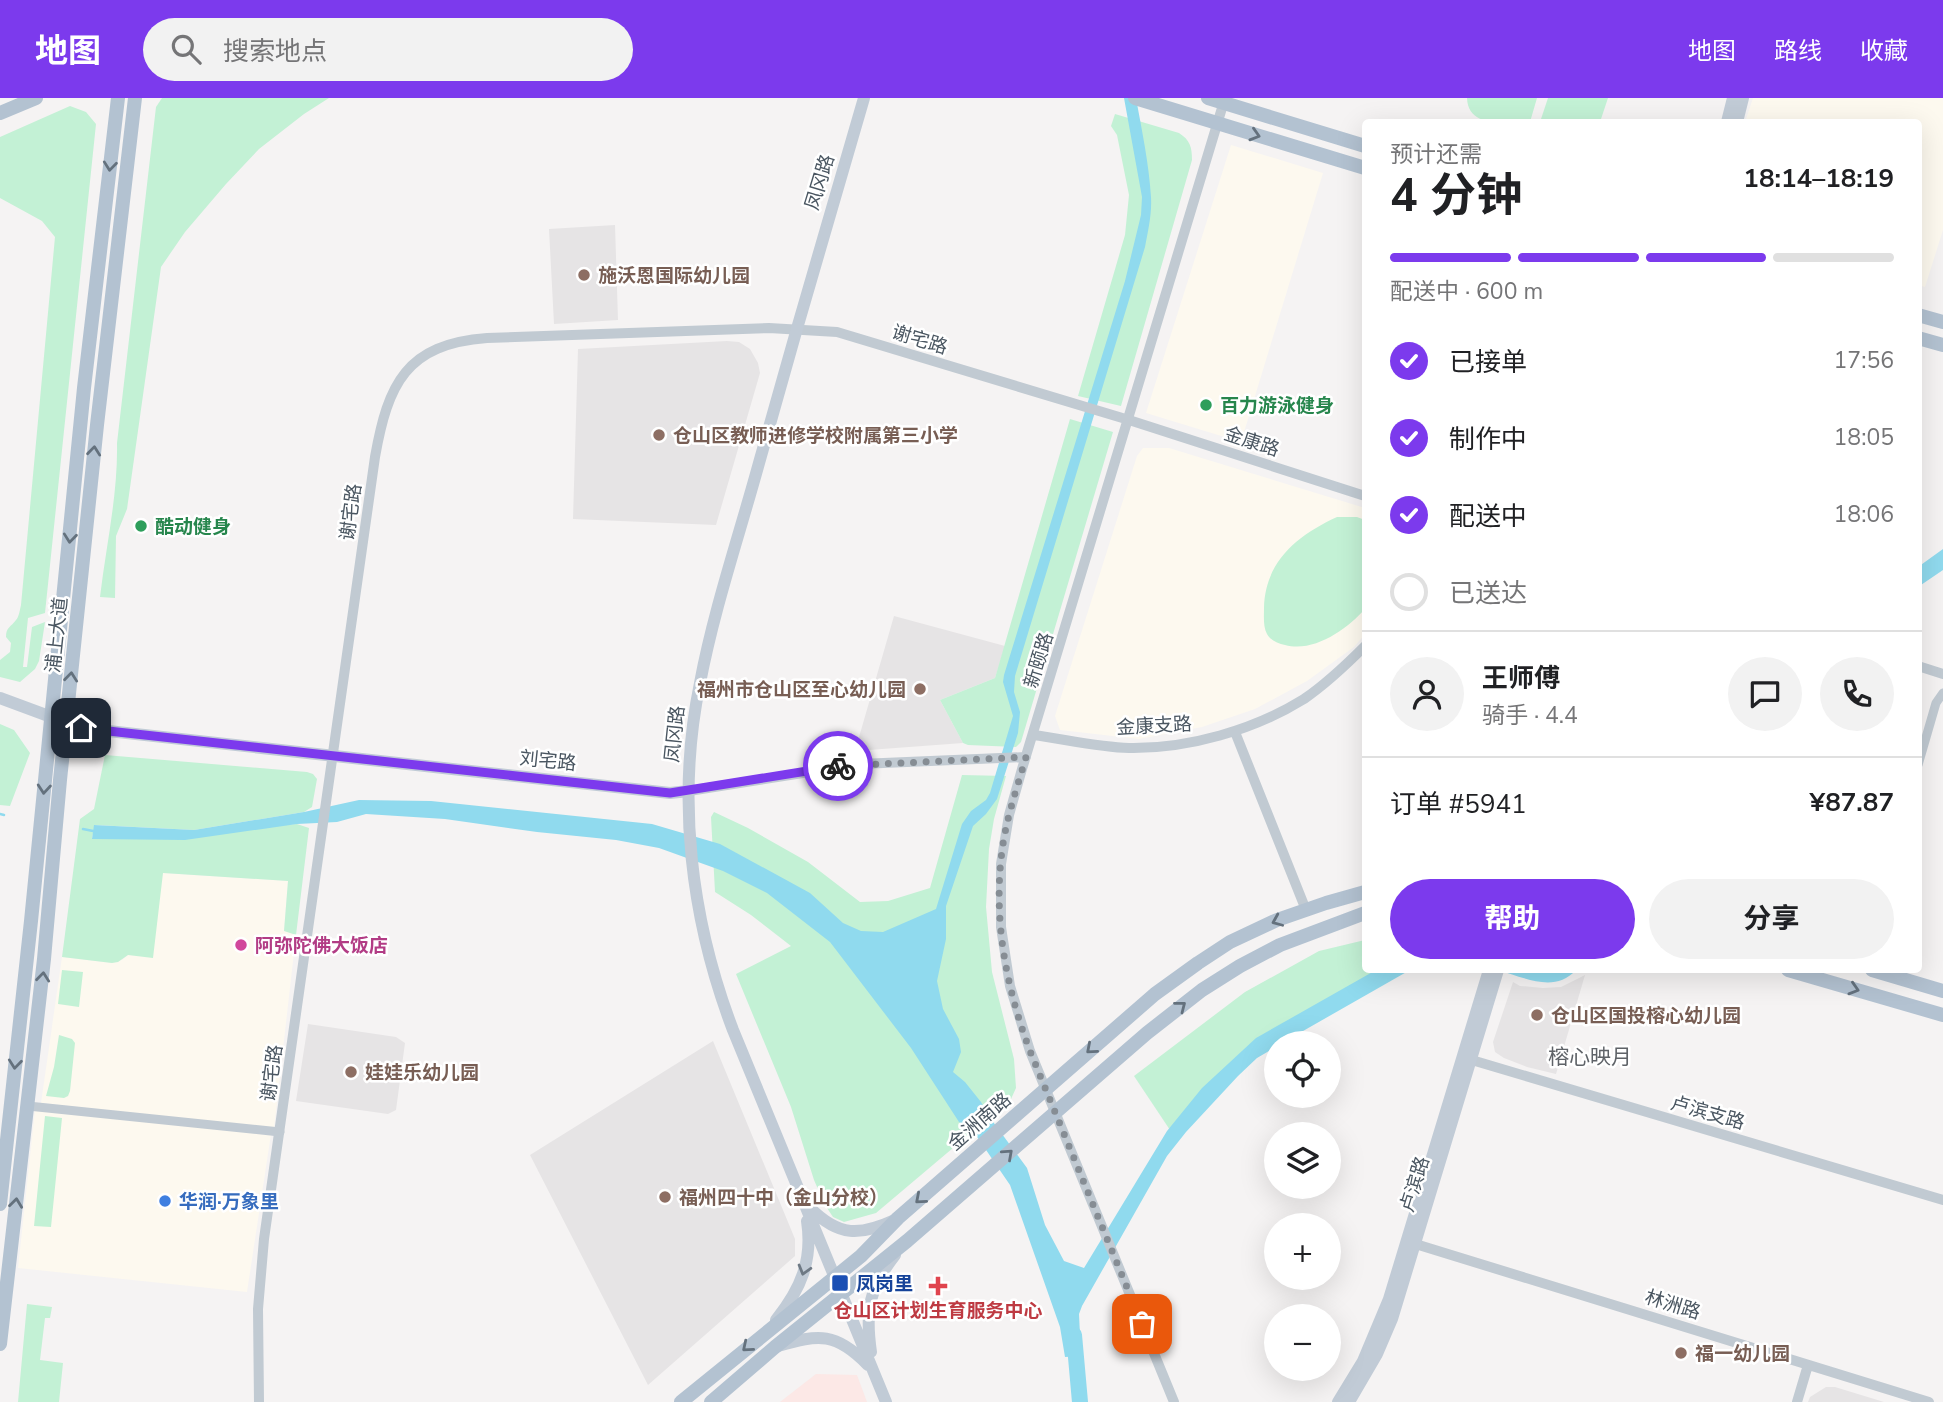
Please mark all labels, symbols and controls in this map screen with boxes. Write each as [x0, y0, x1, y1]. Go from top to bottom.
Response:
search box [143, 18, 633, 81]
text: 地图 [35, 29, 101, 74]
icon: search [167, 30, 205, 68]
text: 搜索地点 [223, 34, 327, 69]
text: 地图 [1688, 35, 1736, 67]
text: 路线 [1774, 35, 1822, 67]
text: 收藏 [1860, 35, 1908, 67]
one-way arrow [1249, 126, 1261, 141]
text: 预计还需 [1390, 139, 1482, 170]
street label: 凤冈路 [799, 151, 841, 213]
one-way arrow [103, 160, 118, 172]
text: 18:14–18:19 [1743, 161, 1894, 196]
text: 4 分钟 [1390, 164, 1522, 227]
place label: 施沃恩国际幼儿园 [598, 263, 750, 289]
marker: 施沃恩国际幼儿园 [576, 267, 592, 283]
text: 配送中 · 600 m [1390, 276, 1543, 307]
street label: 谢宅路 [889, 319, 951, 361]
icon: check [1390, 342, 1428, 380]
text: 已接单 [1449, 345, 1527, 380]
text: 17:56 [1834, 345, 1894, 376]
place label: 百力游泳健身 [1220, 393, 1334, 419]
marker: 百力游泳健身 [1198, 397, 1214, 413]
icon: check [1390, 419, 1428, 457]
street label: 金康路 [1221, 421, 1283, 463]
text: 制作中 [1449, 422, 1527, 457]
text: 18:05 [1834, 422, 1894, 453]
place label: 仓山区教师进修学校附属第三小学 [673, 423, 958, 449]
marker: 仓山区教师进修学校附属第三小学 [651, 427, 667, 443]
one-way arrow [87, 445, 102, 457]
street label: 谢宅路 [334, 482, 368, 542]
icon: check [1390, 496, 1428, 534]
text: 配送中 [1449, 499, 1527, 534]
text: 18:06 [1834, 499, 1894, 530]
place label: 酷动健身 [155, 514, 231, 540]
marker: 酷动健身 [133, 518, 149, 534]
one-way arrow [62, 532, 77, 544]
text: 已送达 [1449, 576, 1527, 611]
street label: 浦上大道 [40, 596, 74, 674]
street label: 新颐路 [1018, 629, 1060, 691]
button: person [1390, 657, 1464, 731]
button: chat [1728, 657, 1802, 731]
button: phone [1820, 657, 1894, 731]
text: 王师傅 [1482, 661, 1560, 696]
one-way arrow [63, 671, 78, 683]
place label: 福州市仓山区至心幼儿园 [697, 677, 906, 703]
marker: 福州市仓山区至心幼儿园 [912, 681, 928, 697]
pin [51, 698, 111, 758]
text: 骑手 · 4.4 [1482, 700, 1578, 731]
street label: 凤冈路 [659, 704, 691, 764]
icon: home [62, 709, 100, 747]
street label: 金康支路 [1115, 711, 1193, 741]
courier [803, 731, 873, 801]
street label: 刘宅路 [518, 745, 578, 777]
icon: bike [819, 747, 857, 785]
one-way arrow [36, 783, 51, 795]
text: ¥87.87 [1810, 785, 1894, 820]
text: 订单 #5941 [1390, 787, 1527, 822]
button: 帮助 [1390, 879, 1635, 959]
button: 分享 [1649, 879, 1894, 959]
one-way arrow [1272, 913, 1284, 927]
place label: 阿弥陀佛大饭店 [255, 933, 388, 959]
marker: 阿弥陀佛大饭店 [233, 937, 249, 953]
one-way arrow [35, 971, 50, 983]
one-way arrow [1847, 980, 1859, 995]
one-way arrow [1173, 1001, 1185, 1014]
place label: 仓山区国投榕心幼儿园 [1551, 1003, 1741, 1029]
marker: 仓山区国投榕心幼儿园 [1529, 1007, 1545, 1023]
map controls [1264, 1031, 1341, 1381]
button: locate [1264, 1031, 1341, 1108]
one-way arrow [1086, 1041, 1099, 1053]
street label: 谢宅路 [255, 1043, 289, 1103]
district label: 榕心映月 [1548, 1043, 1632, 1071]
one-way arrow [8, 1058, 23, 1070]
place label: 娃娃乐幼儿园 [365, 1060, 479, 1086]
marker: 娃娃乐幼儿园 [343, 1064, 359, 1080]
street label: 金洲南路 [942, 1087, 1017, 1157]
street label: 卢滨支路 [1668, 1090, 1748, 1136]
button: layers [1264, 1122, 1341, 1199]
one-way arrow [1000, 1150, 1013, 1162]
street label: 卢滨路 [1394, 1153, 1436, 1215]
place label: 福州四十中（金山分校） [679, 1185, 888, 1211]
place label: 华润·万象里 [179, 1189, 279, 1215]
marker: 福州四十中（金山分校） [657, 1189, 673, 1205]
one-way arrow [915, 1191, 928, 1203]
marker: 华润·万象里 [157, 1193, 173, 1209]
one-way arrow [9, 1197, 24, 1209]
button: + [1264, 1213, 1341, 1290]
one-way arrow [798, 1264, 813, 1276]
place label: 凤岗里 [856, 1271, 913, 1297]
marker: 凤岗里 [830, 1273, 850, 1293]
marker: 仓山区计划生育服务中心 [928, 1276, 948, 1296]
street label: 林洲路 [1642, 1284, 1704, 1326]
pin [1112, 1294, 1172, 1354]
place label: 仓山区计划生育服务中心 [833, 1298, 1043, 1324]
button: − [1264, 1304, 1341, 1381]
icon: bag [1123, 1305, 1161, 1343]
one-way arrow [743, 1339, 756, 1351]
place label: 福一幼儿园 [1695, 1341, 1790, 1367]
marker: 福一幼儿园 [1673, 1345, 1689, 1361]

